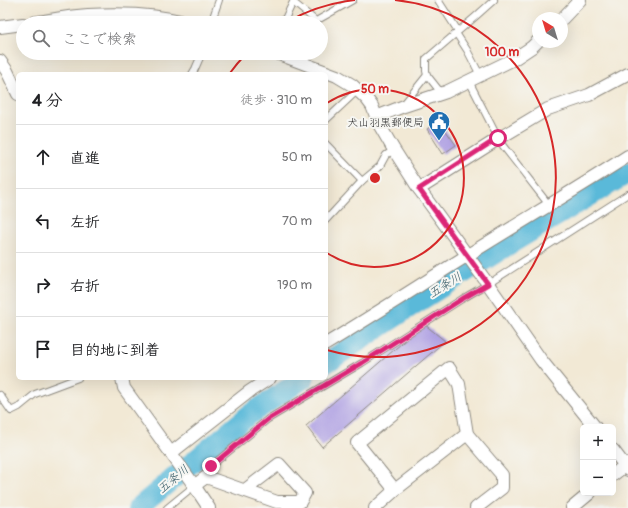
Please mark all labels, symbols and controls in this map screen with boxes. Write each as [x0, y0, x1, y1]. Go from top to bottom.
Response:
north arrow [532, 12, 568, 48]
search box [16, 16, 328, 60]
icon: search [30, 27, 52, 49]
text: ここで検索 [62, 30, 137, 49]
text: 100 m [485, 45, 520, 60]
text: 50 m [361, 82, 389, 97]
text: 4 分 [32, 90, 63, 111]
text: 徒歩 · 310 m [241, 92, 312, 108]
public building icon: 犬山羽黒郵便局 [426, 109, 452, 142]
place label: 犬山羽黒郵便局 [347, 116, 424, 129]
route start [489, 129, 507, 147]
icon: ahead [32, 146, 54, 168]
text: 直進 [70, 149, 100, 168]
text: 50 m [282, 149, 312, 165]
centre of rings [368, 171, 382, 185]
icon: left [32, 210, 54, 232]
text: 左折 [70, 213, 100, 232]
text: 70 m [282, 213, 312, 229]
water label: 五条川 [426, 270, 465, 301]
icon: right [32, 274, 54, 296]
text: 右折 [70, 277, 100, 296]
text: 190 m [277, 277, 312, 293]
icon: arrive [32, 338, 54, 360]
text: 目的地に到着 [70, 341, 160, 360]
map controls [580, 424, 616, 496]
button: + [580, 424, 616, 460]
route end [202, 457, 220, 475]
button: − [580, 460, 616, 496]
water label: 五条川 [155, 462, 192, 497]

